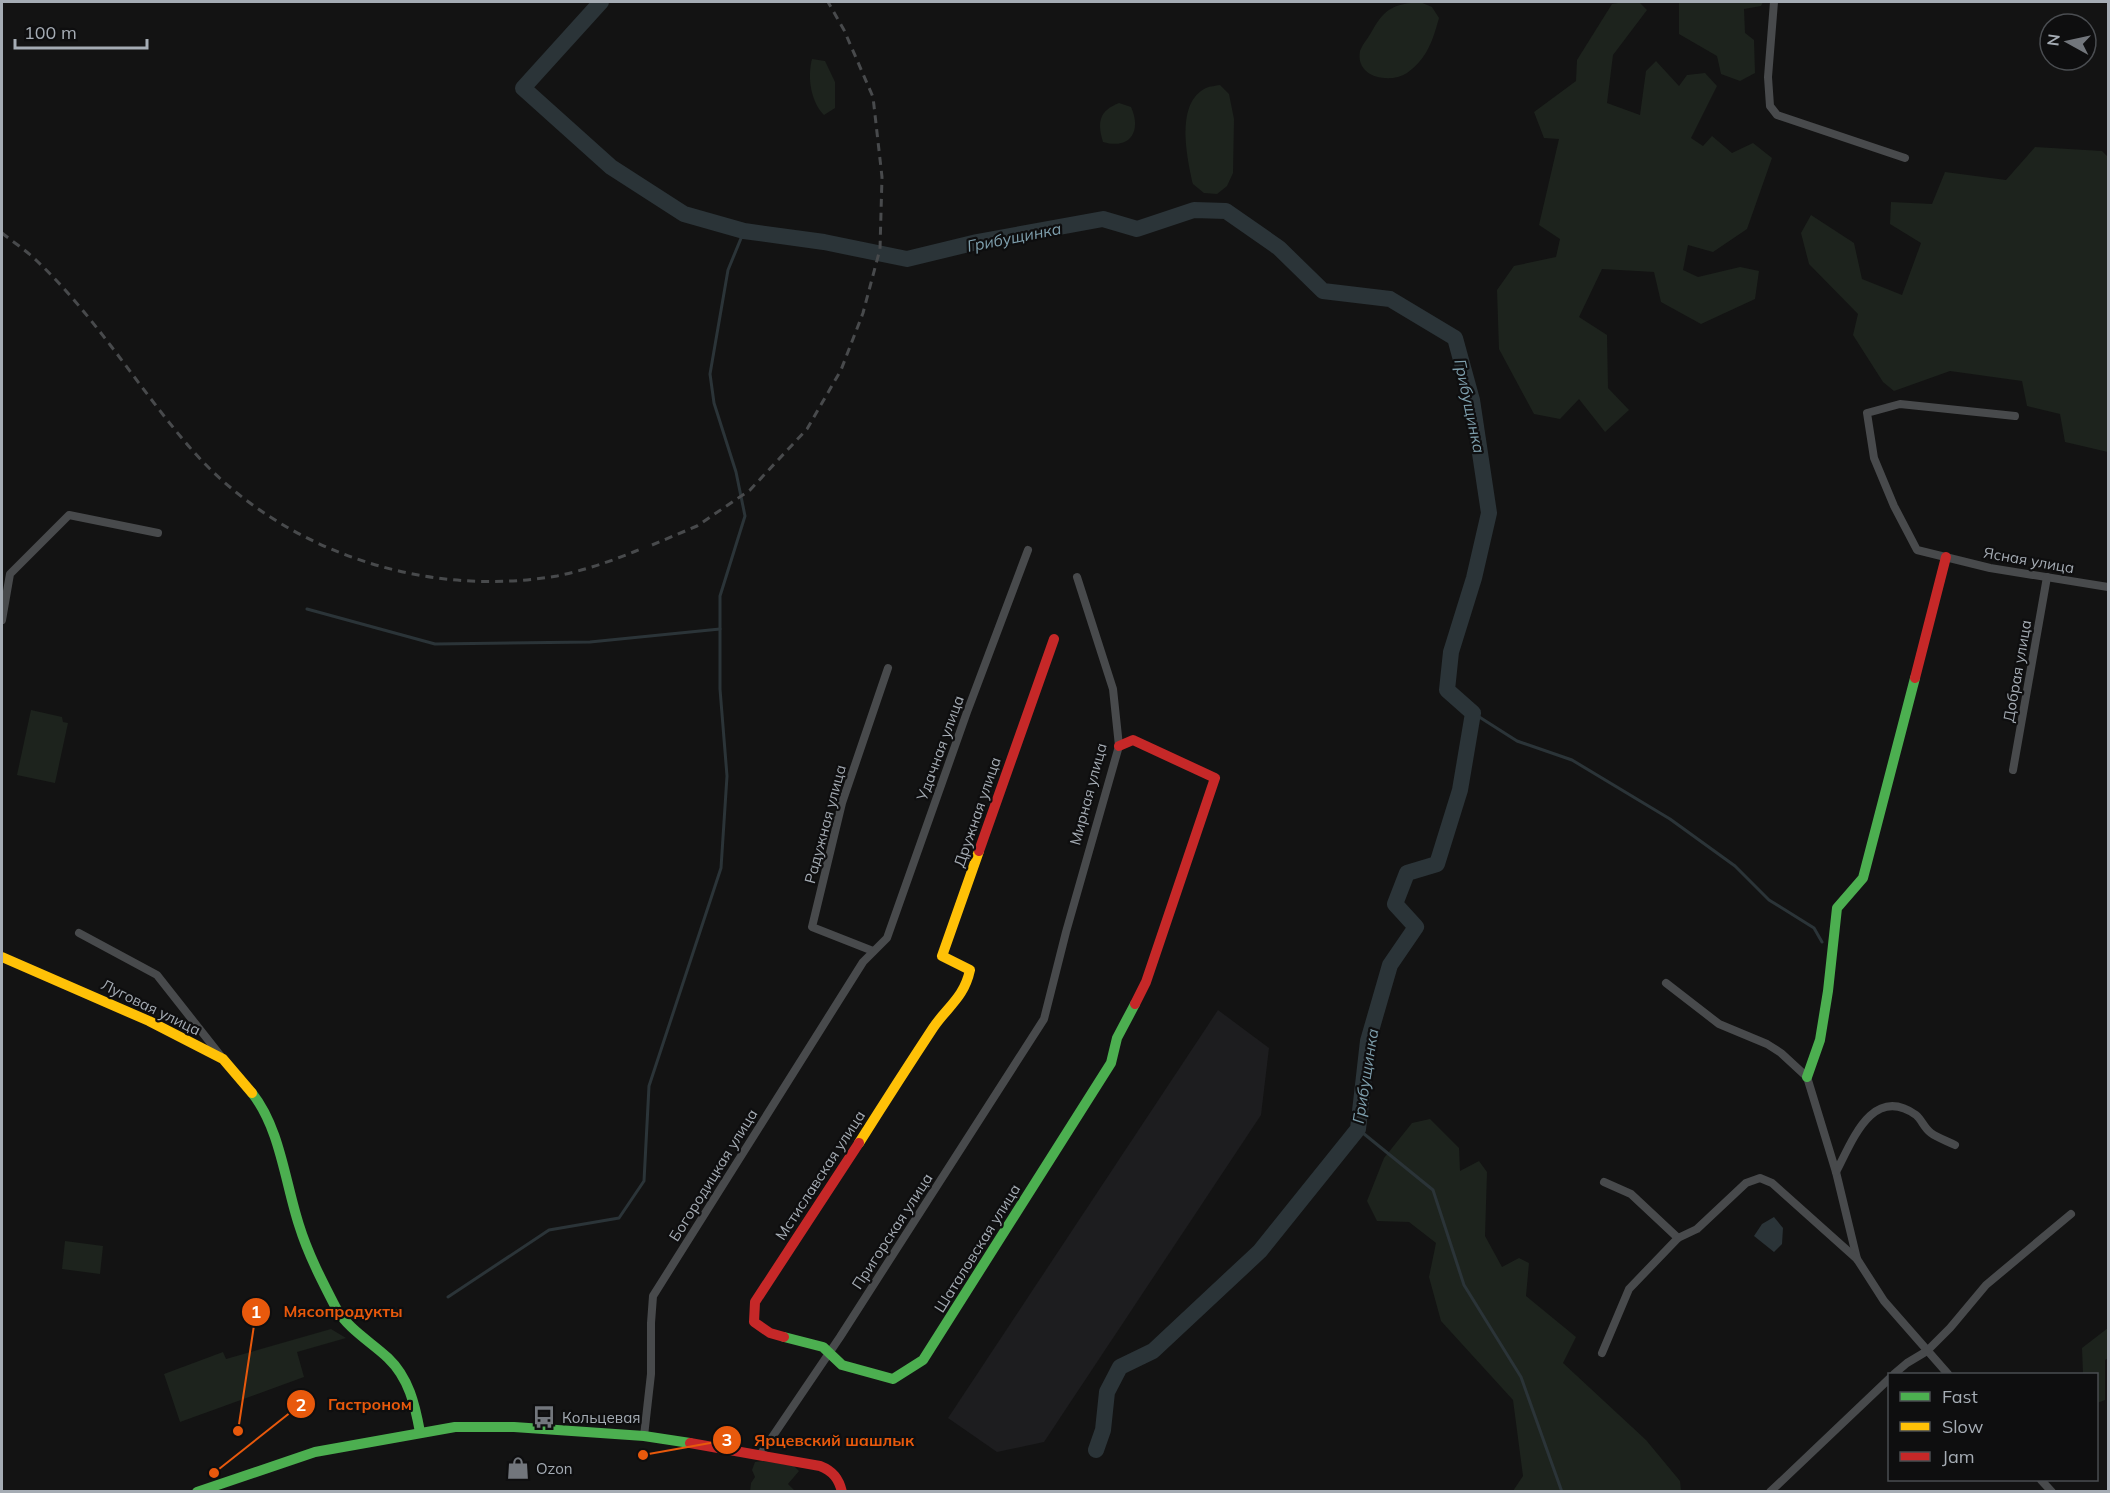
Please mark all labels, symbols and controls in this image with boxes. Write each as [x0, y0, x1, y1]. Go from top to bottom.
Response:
scale bar [15, 12, 147, 50]
north arrow [2038, 12, 2098, 72]
text: 100 m [24, 21, 77, 44]
text: N [2042, 33, 2064, 47]
water label: Грибущинка [965, 218, 1063, 256]
water label: Грибущинка [1450, 357, 1490, 455]
street label: Ясная улица [1982, 543, 2076, 577]
street label: Добрая улица [1999, 618, 2035, 724]
street label: Удачная улица [912, 693, 968, 804]
street label: Мирная улица [1065, 741, 1111, 847]
street label: Дружная улица [949, 754, 1005, 870]
street label: Радужная улица [800, 763, 850, 885]
street label: Луговая улица [98, 975, 204, 1039]
water label: Грибущинка [1348, 1027, 1382, 1125]
street label: Богородицкая улица [665, 1105, 761, 1245]
street label: Мстиславская улица [771, 1107, 869, 1243]
street label: Пригорская улица [847, 1169, 937, 1293]
street label: Шаталовская улица [930, 1180, 1024, 1316]
callout: Мясопродукты [241, 1295, 414, 1329]
text: 1 [251, 1300, 261, 1323]
text: Мясопродукты [283, 1301, 403, 1321]
legend [1888, 1373, 2098, 1481]
text: Fast [1942, 1385, 1978, 1408]
callout: Гастроном [286, 1387, 424, 1421]
text: 2 [296, 1393, 306, 1416]
text: Гастроном [328, 1394, 412, 1414]
bus stop icon: Кольцевая [531, 1404, 557, 1430]
place label: Кольцевая [562, 1408, 641, 1427]
text: Slow [1942, 1415, 1984, 1438]
callout: Ярцевский шашлык [712, 1423, 926, 1457]
text: 3 [722, 1428, 732, 1451]
text: Ярцевский шашлык [754, 1430, 915, 1450]
text: Jam [1942, 1445, 1975, 1468]
shop icon: Ozon [505, 1455, 531, 1481]
place label: Ozon [536, 1459, 573, 1478]

